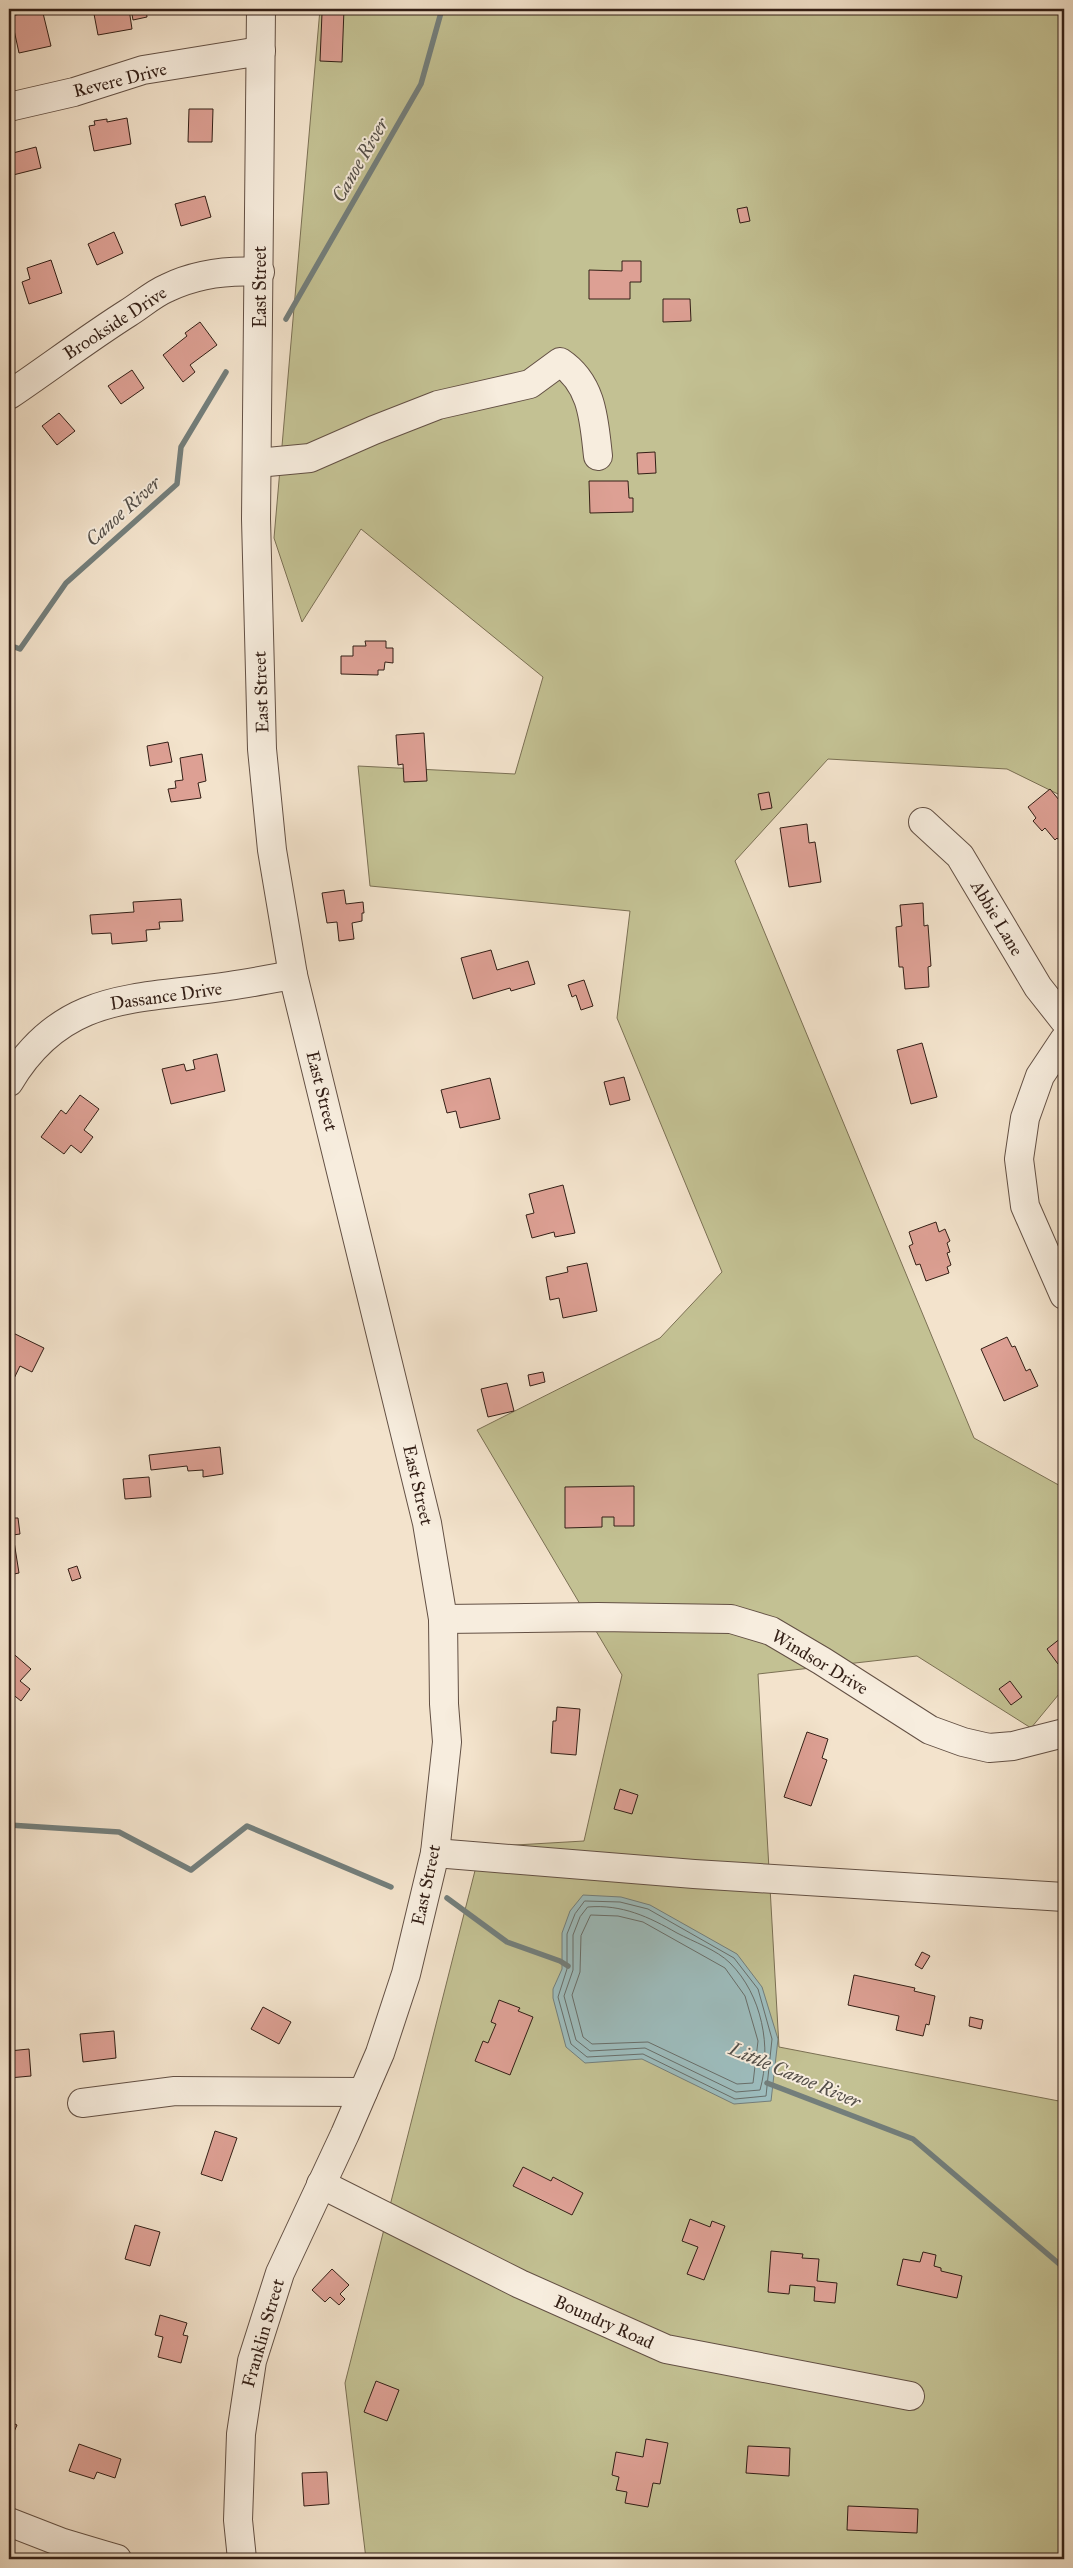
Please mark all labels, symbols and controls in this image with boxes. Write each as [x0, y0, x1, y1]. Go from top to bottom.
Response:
street label: Revere Drive [71, 58, 169, 102]
water label: Canoe River [327, 113, 394, 206]
street label: East Street [249, 245, 271, 328]
street label: Brookside Drive [59, 281, 171, 365]
water label: Canoe River [81, 471, 166, 551]
street label: East Street [249, 650, 273, 733]
street label: Abbie Lane [965, 876, 1028, 960]
street label: Dassance Drive [109, 977, 223, 1015]
street label: East Street [301, 1049, 343, 1134]
street label: East Street [398, 1443, 438, 1528]
street label: Windsor Drive [768, 1625, 872, 1699]
street label: East Street [407, 1842, 445, 1927]
water label: Little Canoe River [725, 2037, 865, 2113]
street label: Franklin Street [237, 2276, 289, 2390]
street label: Boundry Road [551, 2290, 657, 2354]

